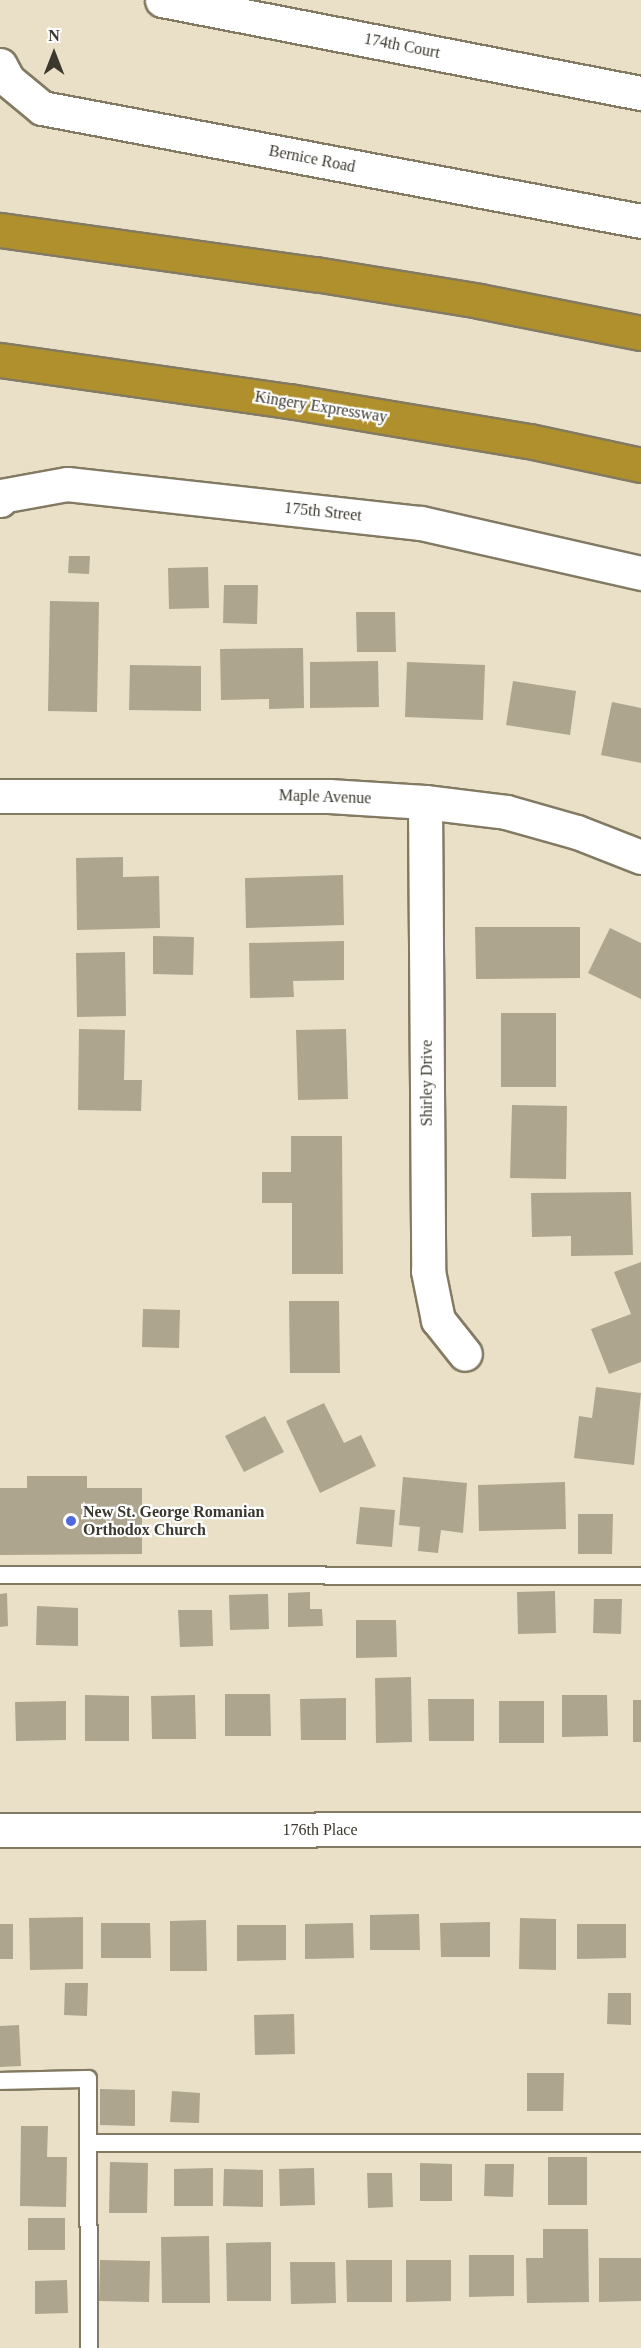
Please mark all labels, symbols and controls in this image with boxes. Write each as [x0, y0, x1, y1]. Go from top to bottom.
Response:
north arrow [24, 24, 84, 84]
text: N [48, 27, 60, 44]
street label: 174th Court [362, 29, 442, 63]
street label: Bernice Road [267, 141, 357, 177]
street label: Kingery Expressway [253, 387, 389, 427]
street label: 175th Street [283, 498, 363, 526]
street label: Maple Avenue [278, 786, 372, 808]
street label: Shirley Drive [417, 1040, 437, 1126]
place label: New St. George Romanian Orthodox Church [83, 1502, 264, 1540]
marker: New St. George Romanian Orthodox Church [64, 1514, 78, 1528]
street label: 176th Place [282, 1820, 358, 1840]

